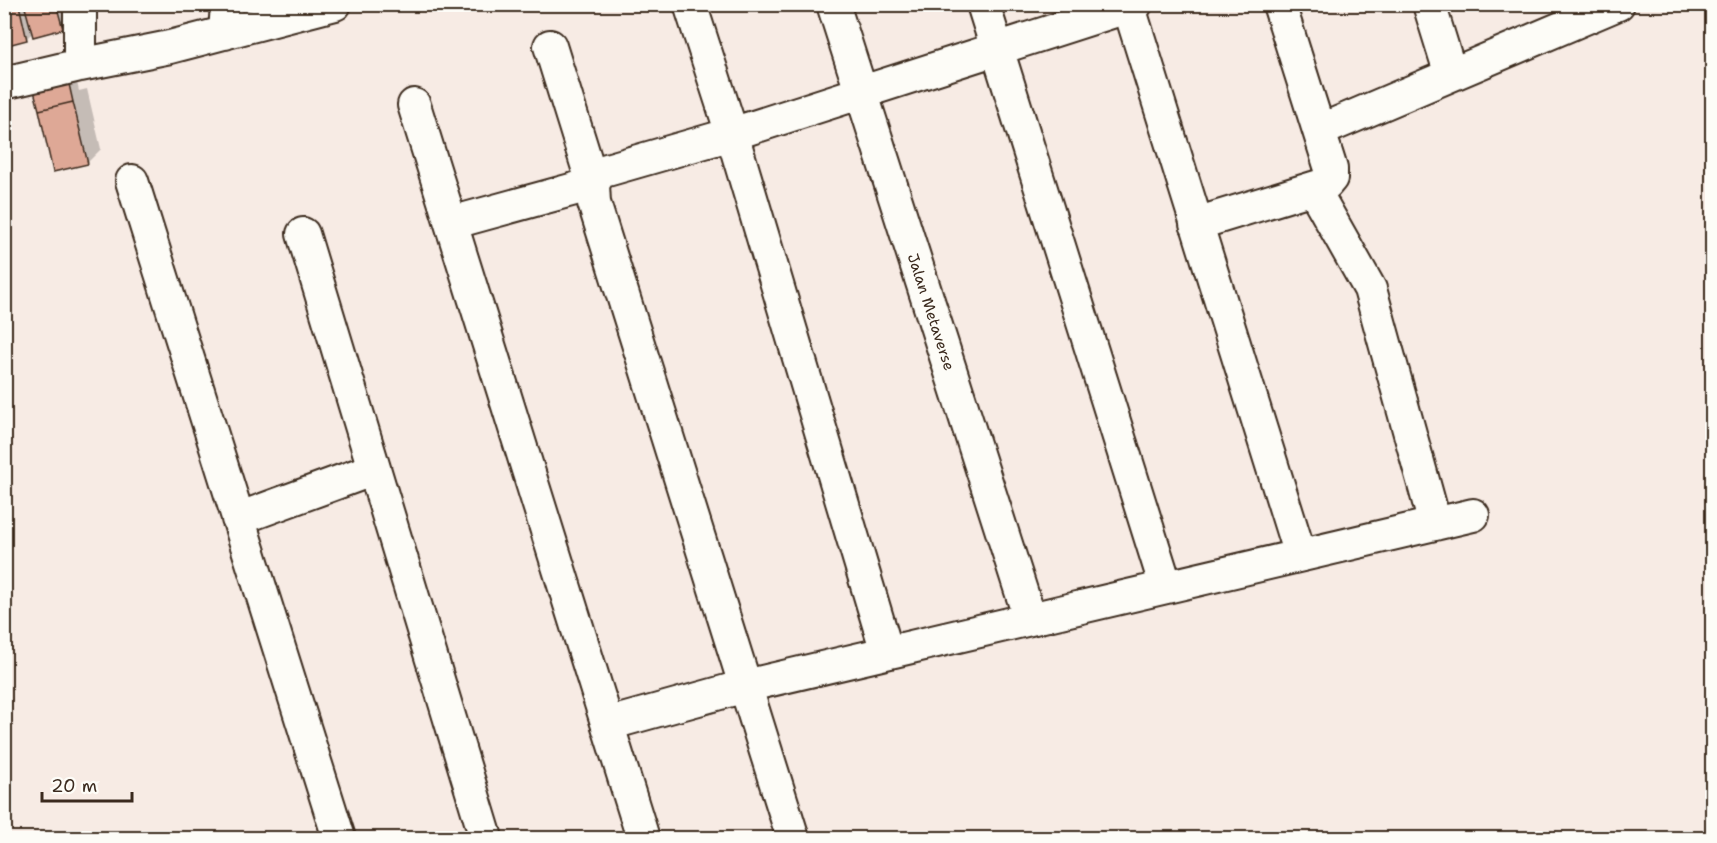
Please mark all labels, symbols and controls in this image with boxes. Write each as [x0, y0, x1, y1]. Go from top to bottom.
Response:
street label: Jalan Metaverse [903, 251, 959, 373]
scale bar [42, 765, 132, 803]
text: 20 m [51, 774, 97, 798]

